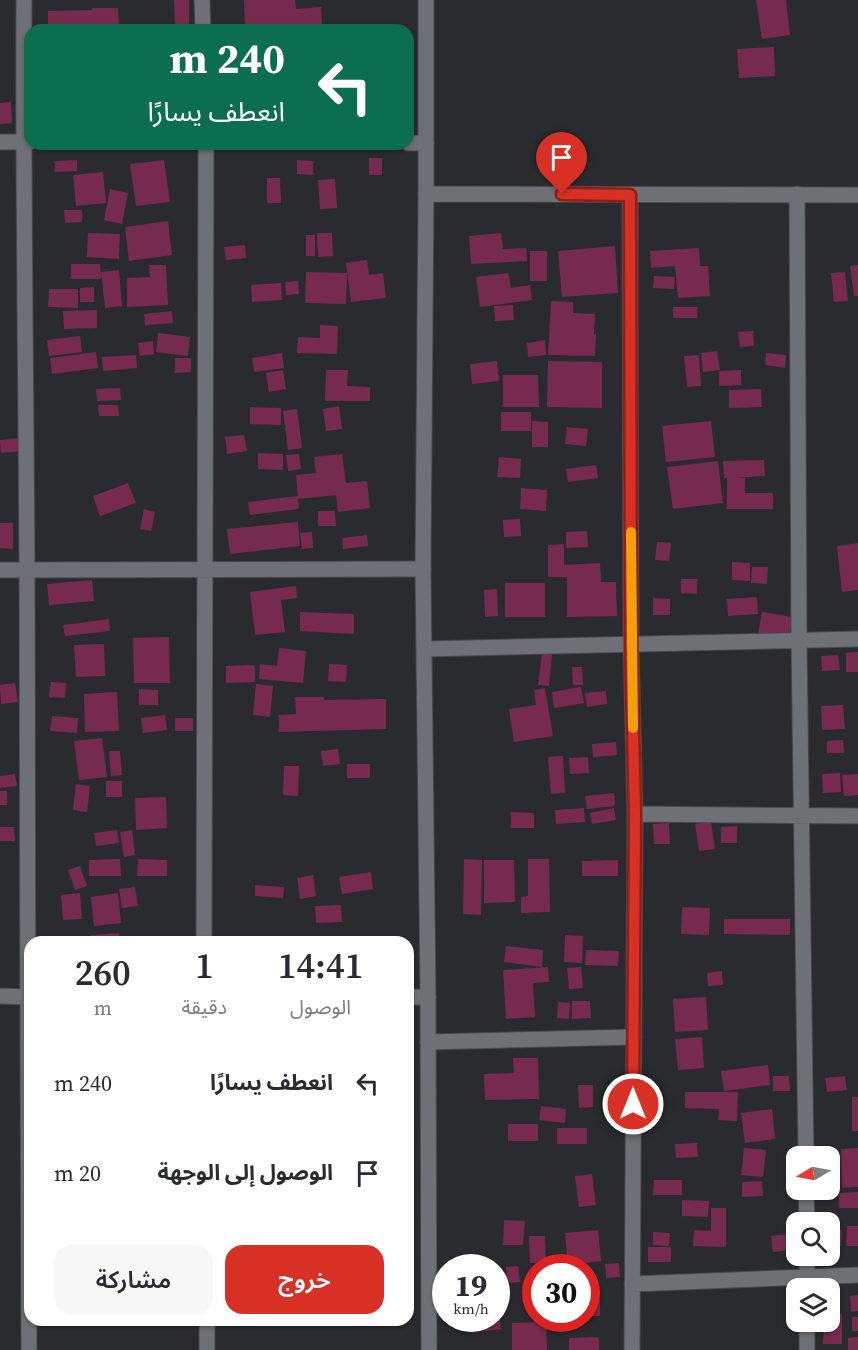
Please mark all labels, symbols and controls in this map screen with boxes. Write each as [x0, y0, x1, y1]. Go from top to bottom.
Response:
text: 240 m [170, 29, 285, 87]
icon: left [306, 48, 384, 126]
text: انعطف يسارًا [148, 93, 285, 130]
pin [536, 132, 587, 194]
icon: arrive [545, 141, 578, 174]
text: 1 [195, 941, 214, 990]
text: 14:41 [278, 941, 363, 990]
text: 260 [75, 948, 131, 997]
text: دقيقة [181, 993, 227, 1021]
text: الوصول [290, 993, 351, 1021]
text: m [94, 994, 112, 1022]
text: انعطف يسارًا [210, 1067, 333, 1097]
icon: left [351, 1067, 384, 1100]
text: 240 m [54, 1068, 112, 1098]
position arrow [601, 1072, 665, 1136]
north arrow [786, 1146, 840, 1200]
map controls [786, 1146, 840, 1332]
text: الوصول إلى الوجهة [157, 1157, 333, 1187]
icon: arrive [351, 1157, 384, 1190]
text: 20 m [54, 1158, 101, 1188]
button: search [786, 1212, 840, 1266]
button: مشاركة [54, 1245, 213, 1314]
button: خروج [225, 1245, 384, 1314]
speed limit sign: 30 [522, 1254, 600, 1332]
text: 19 [455, 1265, 487, 1306]
button: layers [786, 1278, 840, 1332]
text: km/h [453, 1298, 489, 1319]

